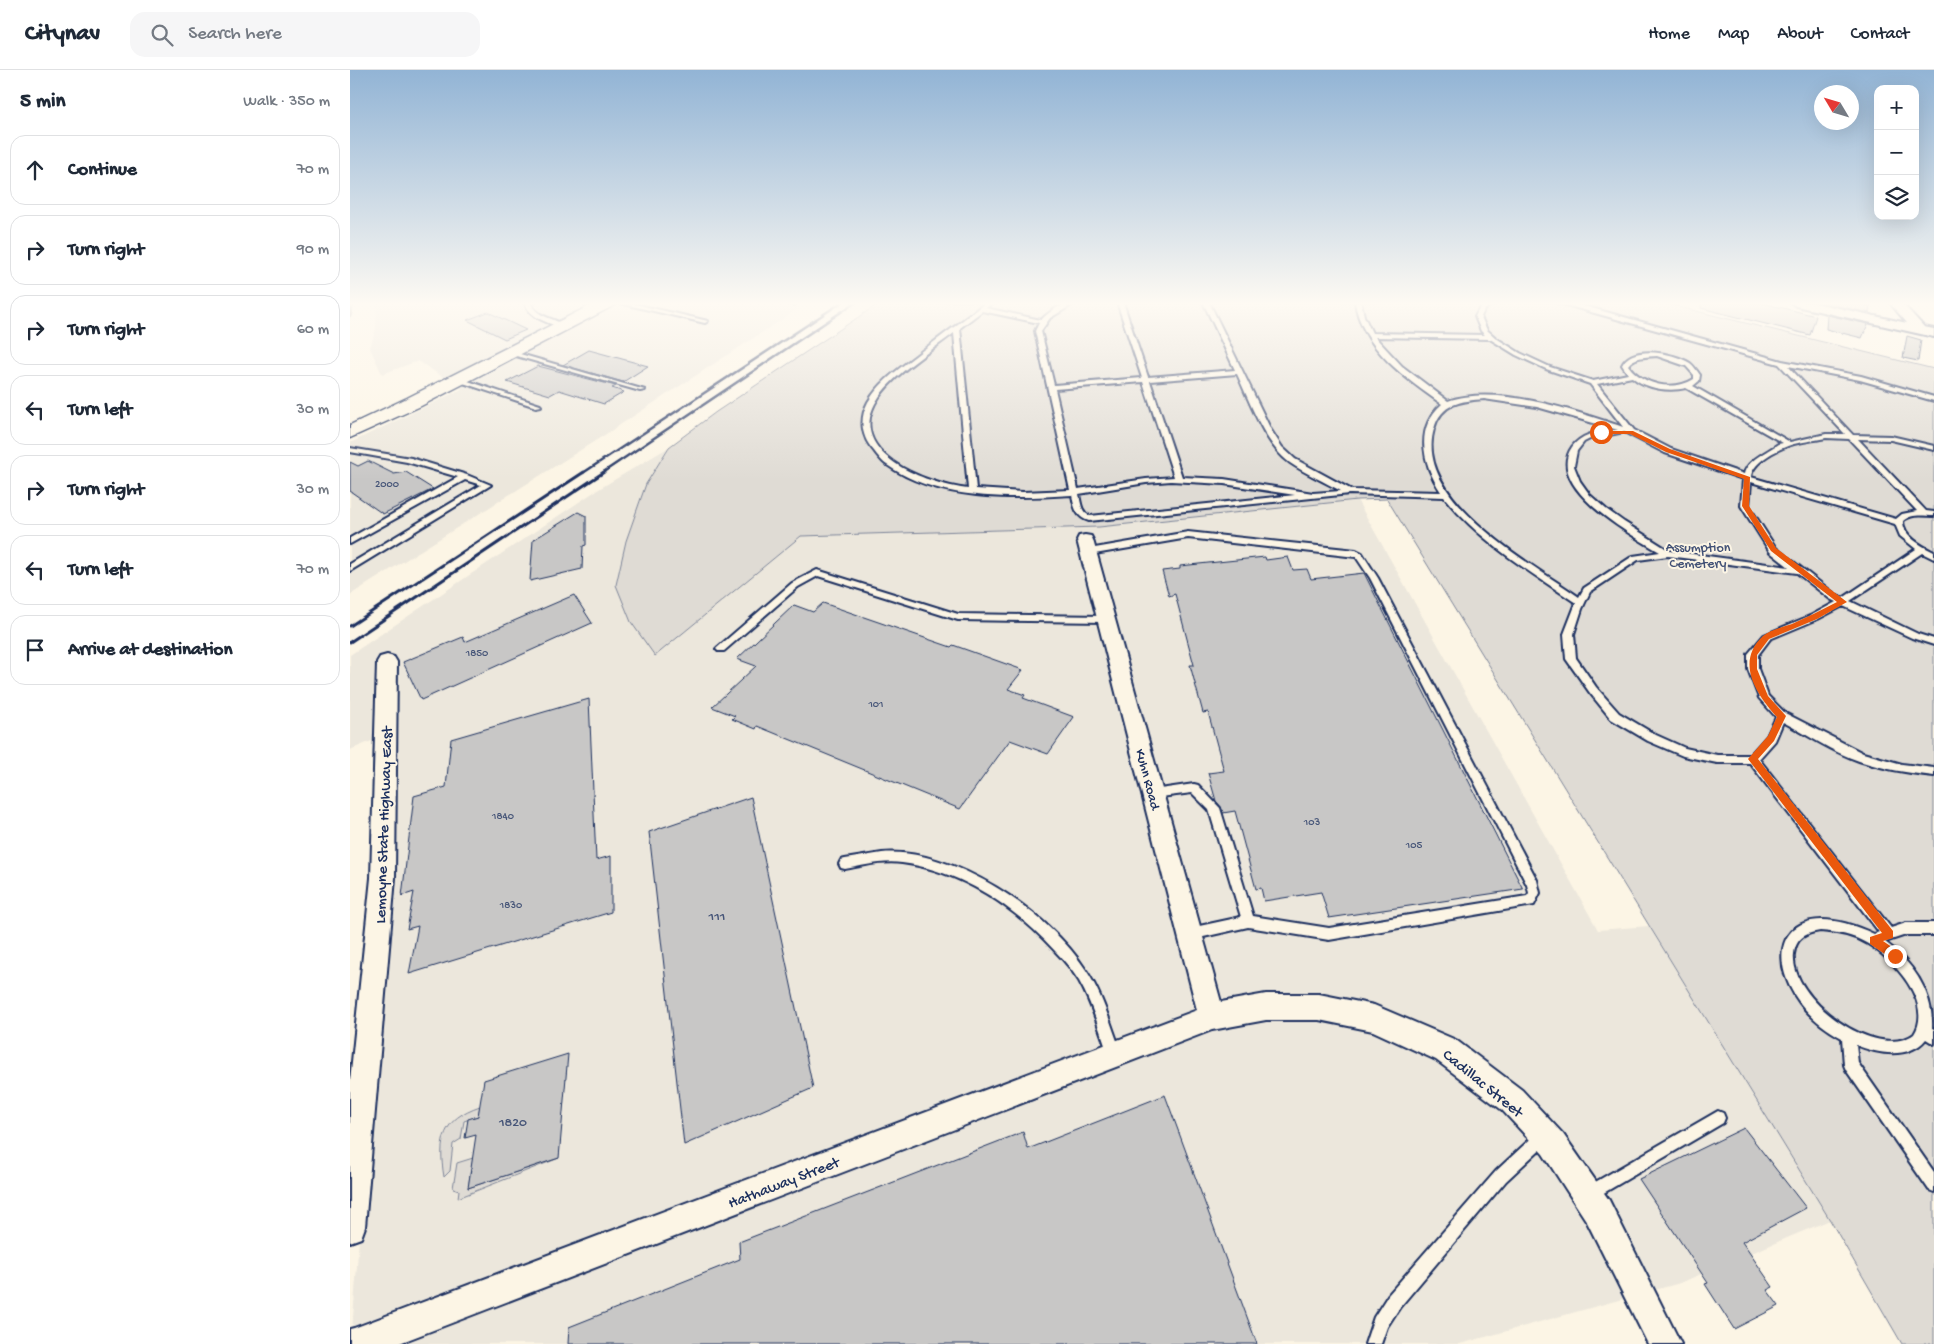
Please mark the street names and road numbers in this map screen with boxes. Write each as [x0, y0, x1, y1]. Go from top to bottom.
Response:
street label: Lemoyne State Highway East [373, 725, 398, 924]
street label: Kuhn Road [1130, 747, 1163, 814]
street label: Cadillac Street [1438, 1046, 1527, 1124]
street label: Hathaway Street [726, 1154, 844, 1214]

